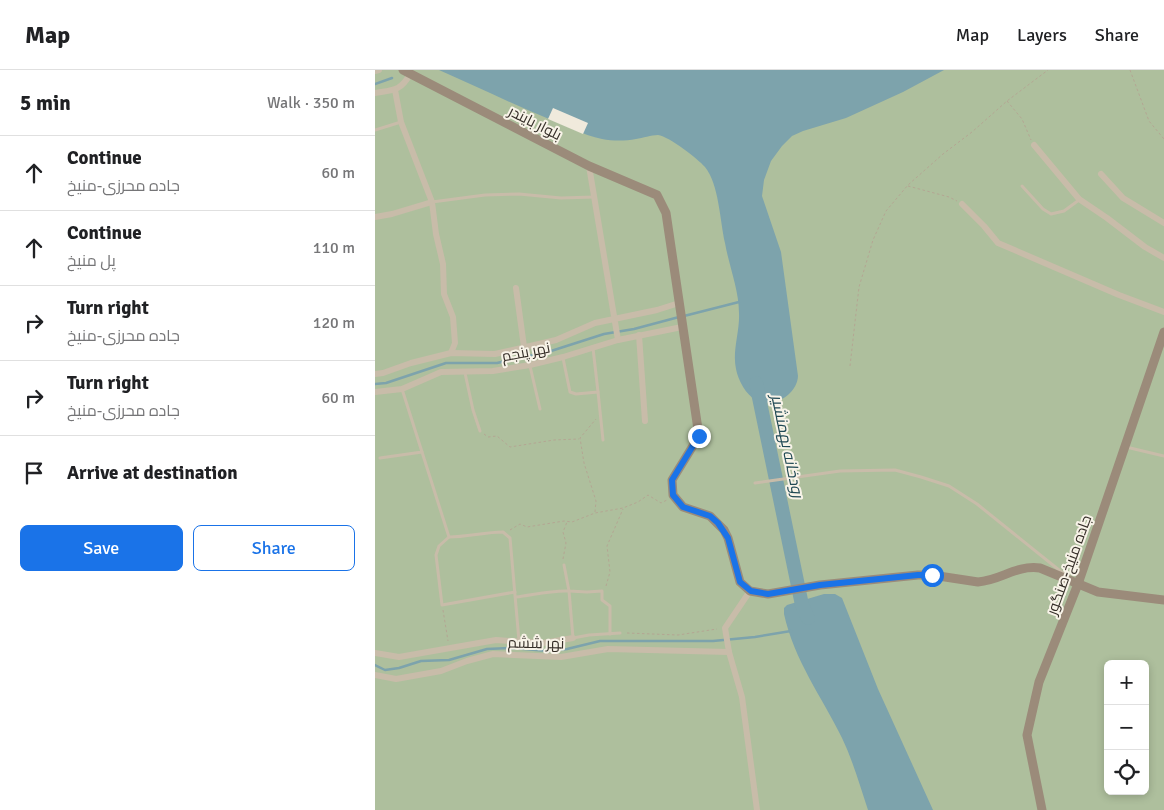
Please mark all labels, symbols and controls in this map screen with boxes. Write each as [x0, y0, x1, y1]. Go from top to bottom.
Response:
text: Map [25, 20, 70, 50]
text: Map [956, 24, 989, 46]
text: Layers [1017, 24, 1067, 46]
text: Share [1095, 24, 1139, 46]
text: 5 min [20, 90, 71, 116]
text: Walk · 350 m [267, 93, 355, 113]
street label: بلوار بایندر [504, 101, 565, 144]
text: Continue [67, 146, 142, 170]
icon: ahead [20, 159, 48, 187]
text: 60 m [321, 163, 355, 183]
text: جاده محرزی-منیخ [67, 176, 180, 196]
text: Continue [67, 221, 142, 245]
icon: ahead [20, 234, 48, 262]
text: 110 m [313, 238, 355, 258]
text: پل منیخ [67, 251, 116, 271]
text: Turn right [67, 296, 149, 320]
icon: right [20, 309, 48, 337]
text: 120 m [313, 313, 355, 333]
text: جاده محرزی-منیخ [67, 326, 180, 346]
street label: نهر پنجم [500, 338, 552, 366]
text: Turn right [67, 371, 149, 395]
icon: right [20, 384, 48, 412]
text: 60 m [321, 388, 355, 408]
water label: رودخانه بهمنشیر [766, 391, 808, 501]
text: جاده محرزی-منیخ [67, 401, 180, 421]
route end [688, 425, 711, 448]
icon: arrive [20, 459, 48, 487]
text: Arrive at destination [67, 461, 238, 485]
street label: جاده منیخ-صنگور [1042, 513, 1097, 619]
button: Save [20, 525, 183, 571]
button: Share [193, 525, 355, 571]
route start [921, 564, 944, 587]
street label: نهر ششم [507, 634, 565, 653]
map controls [1104, 660, 1149, 795]
button: + [1104, 660, 1149, 705]
button: − [1104, 705, 1149, 750]
button: locate [1104, 750, 1149, 795]

